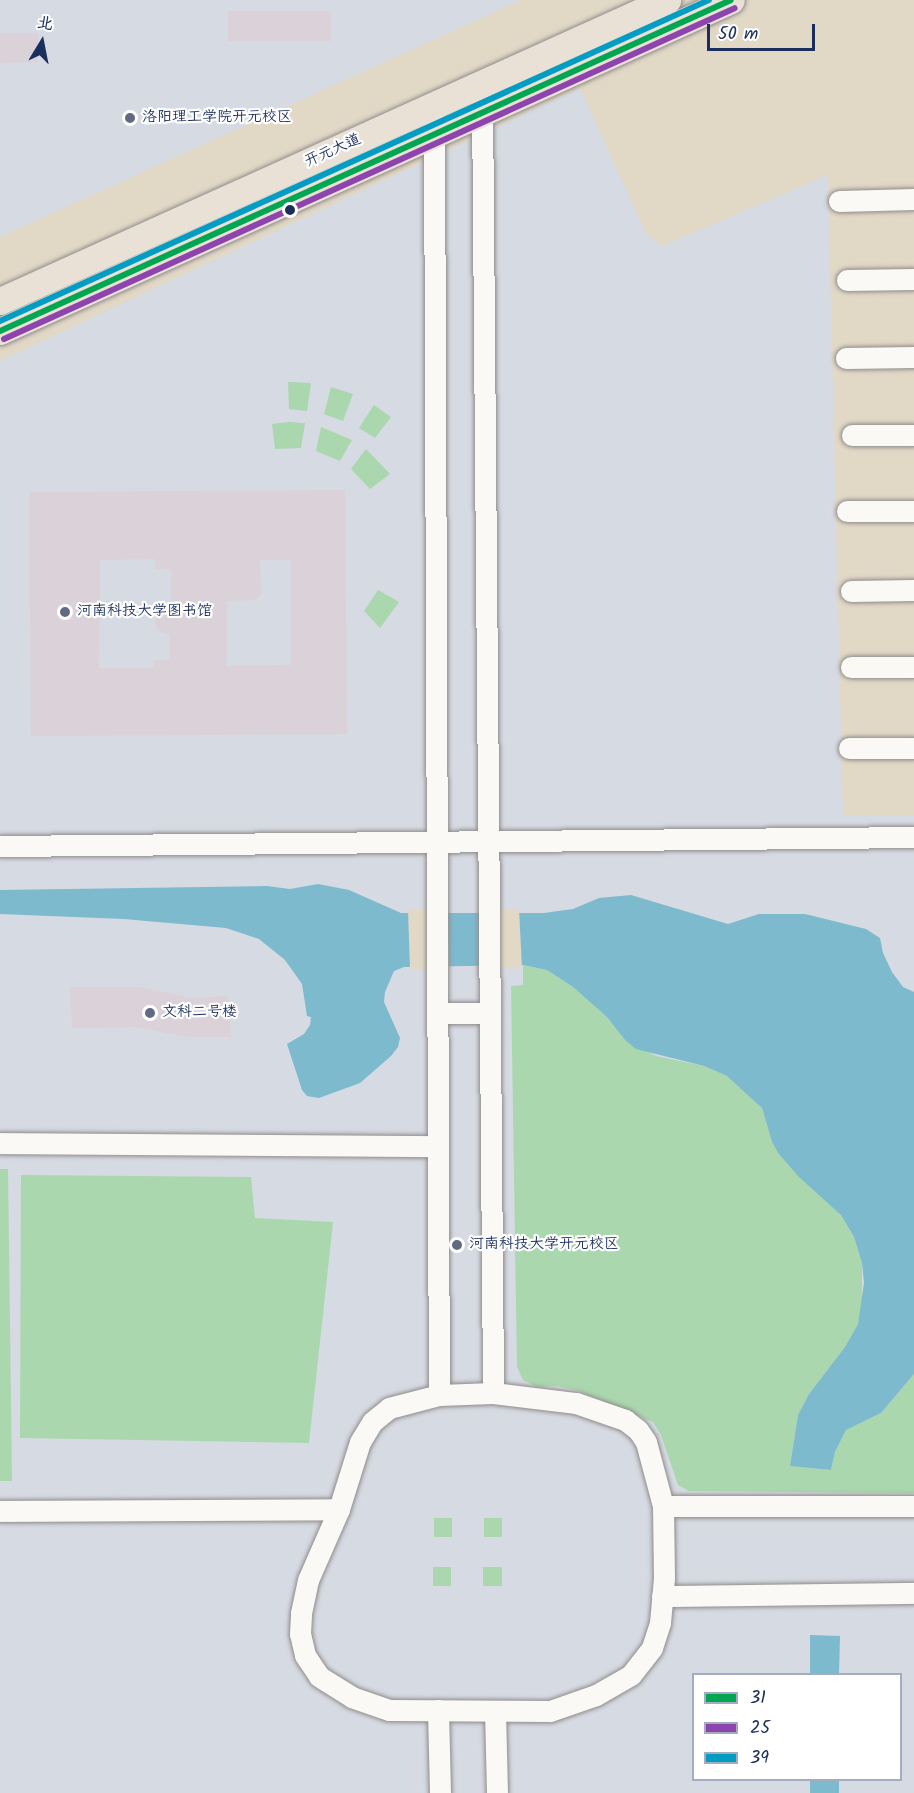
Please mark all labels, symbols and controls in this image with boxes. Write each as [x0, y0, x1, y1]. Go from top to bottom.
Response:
text: 北 [35, 10, 55, 37]
north arrow [12, 12, 72, 72]
scale bar [710, 12, 818, 50]
text: 50 m [718, 20, 758, 49]
place label: 洛阳理工学院开元校区 [142, 109, 292, 127]
marker: 洛阳理工学院开元校区 [123, 111, 137, 125]
street label: 开元大道 [302, 131, 364, 171]
unlabelled marker [284, 204, 296, 216]
place label: 河南科技大学图书馆 [77, 603, 212, 621]
marker: 河南科技大学图书馆 [58, 605, 72, 619]
place label: 文科二号楼 [162, 1004, 237, 1022]
marker: 文科二号楼 [143, 1006, 157, 1020]
place label: 河南科技大学开元校区 [469, 1236, 619, 1254]
marker: 河南科技大学开元校区 [450, 1238, 464, 1252]
legend [692, 1673, 902, 1781]
text: 31 [750, 1684, 766, 1713]
text: 25 [750, 1714, 770, 1743]
text: 39 [750, 1744, 769, 1773]

